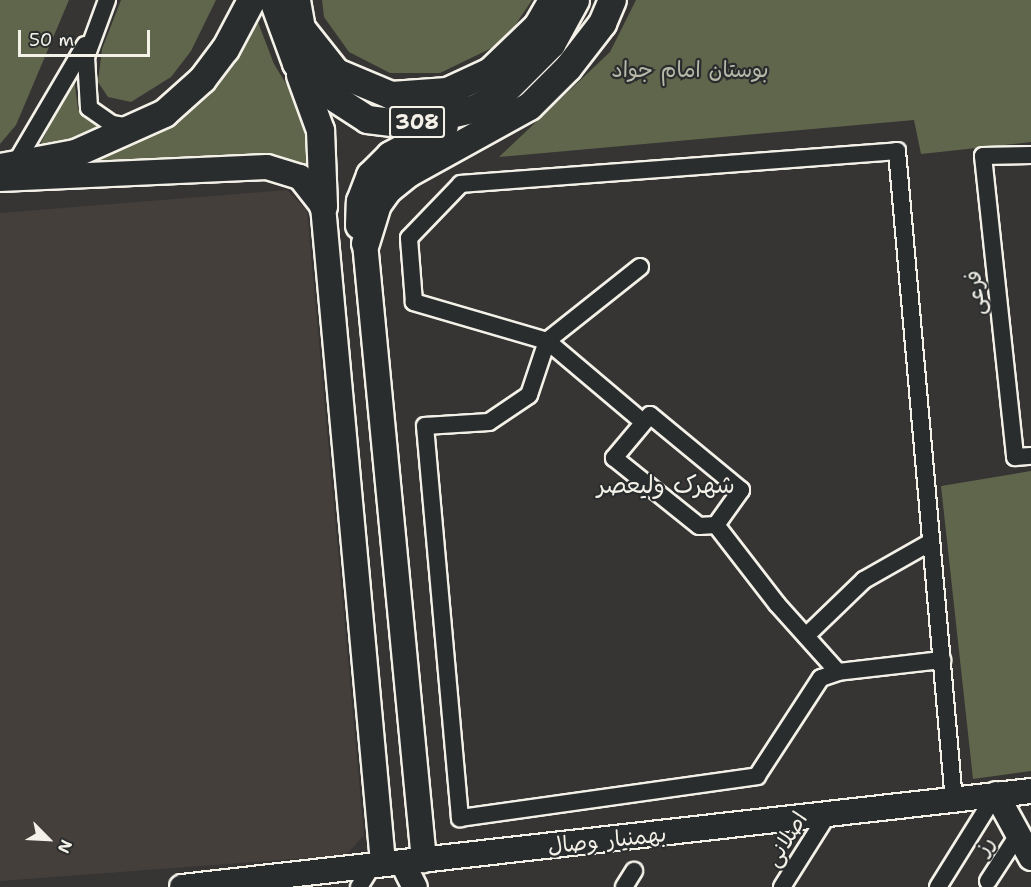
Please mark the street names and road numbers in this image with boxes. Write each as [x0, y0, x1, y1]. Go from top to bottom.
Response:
road number: 308 [388, 104, 446, 140]
street label: فرعی [959, 269, 991, 317]
street label: اصلانی [759, 807, 813, 871]
street label: بهمنیار وصال [546, 821, 668, 859]
street label: رز [968, 831, 1000, 859]

